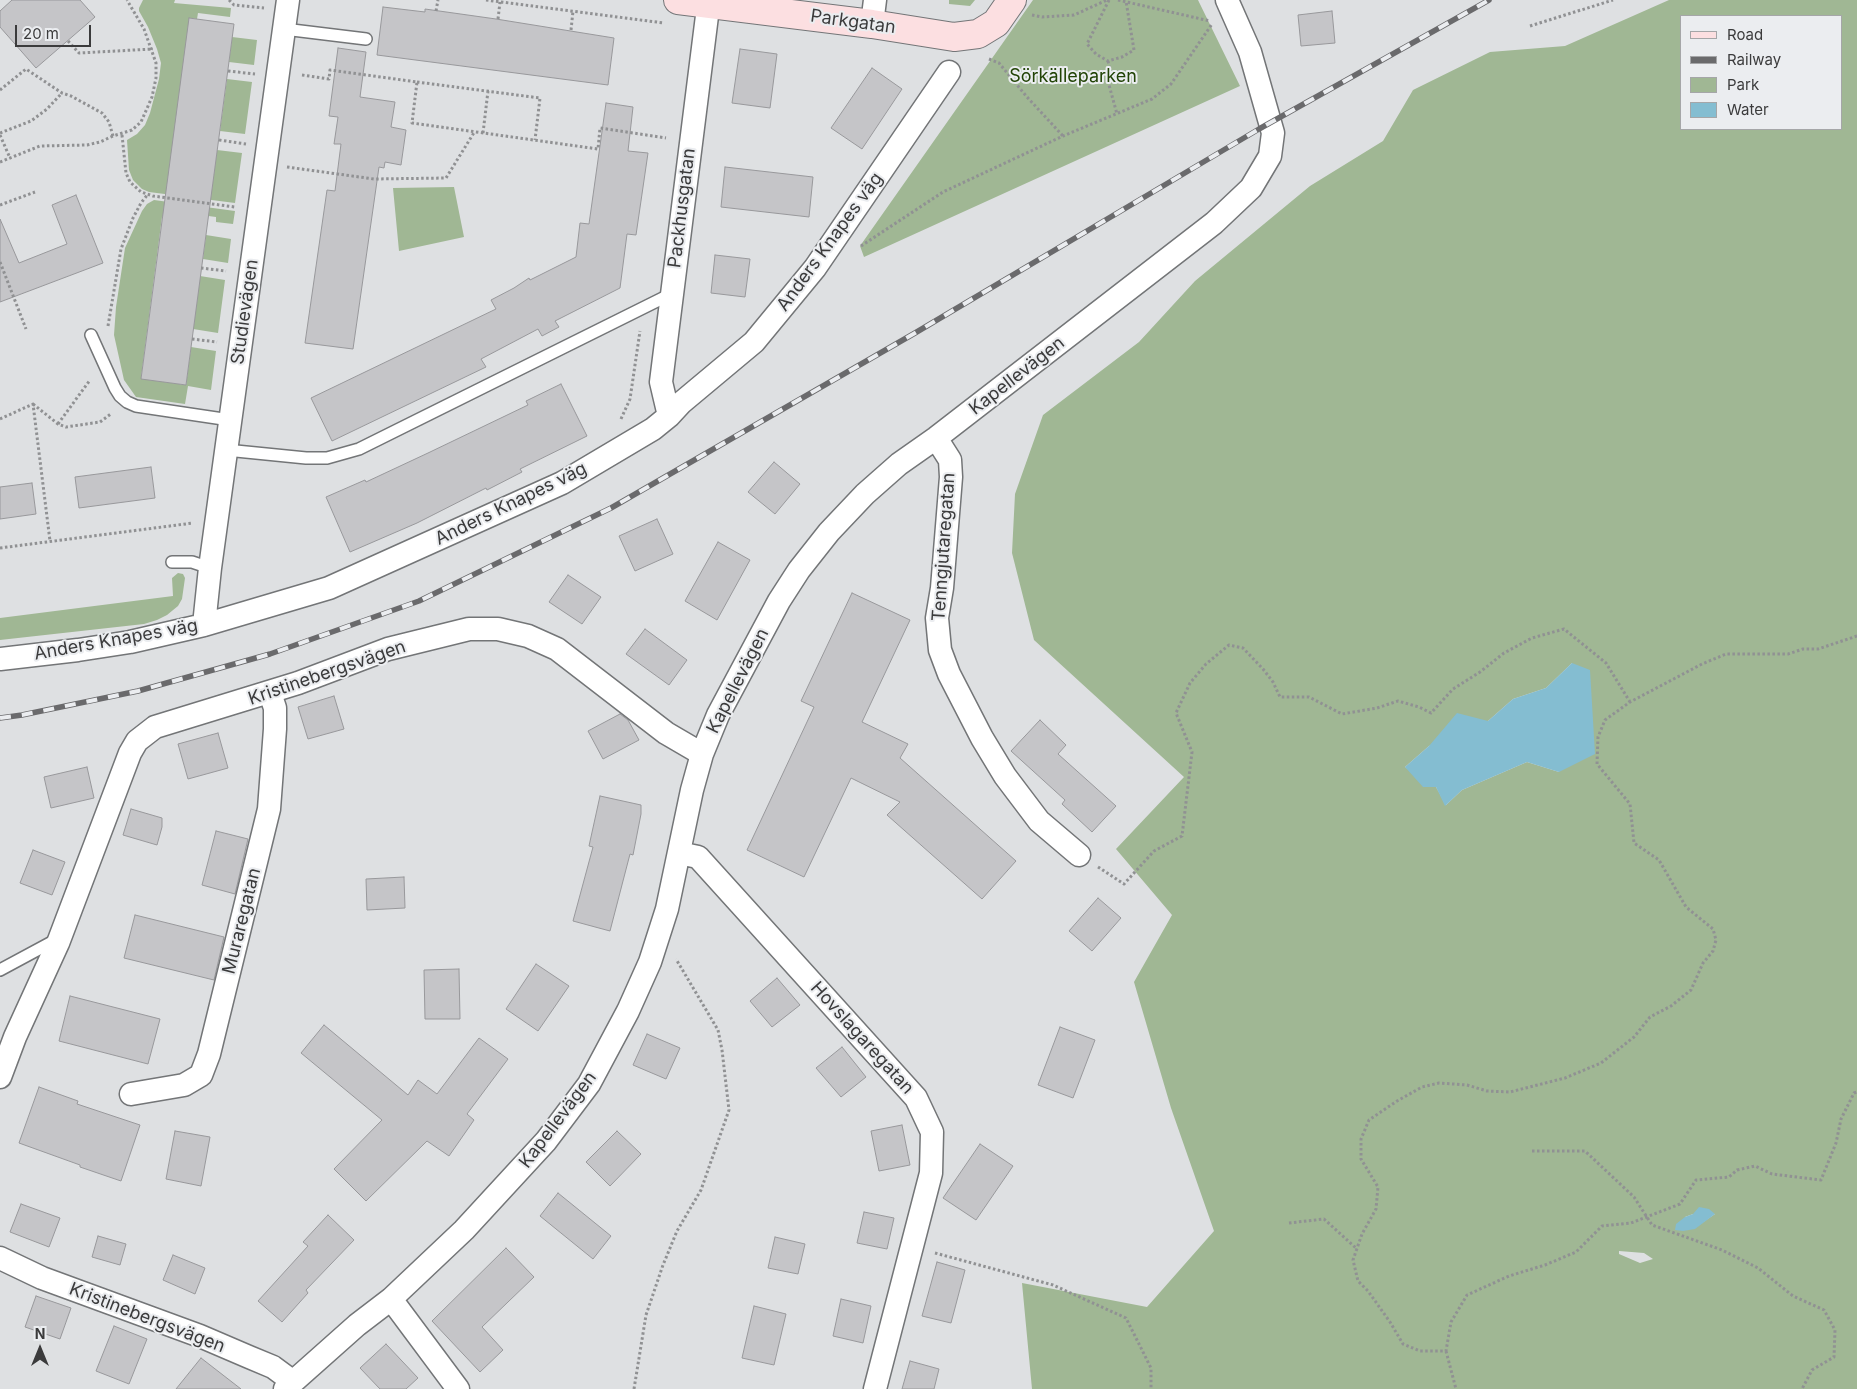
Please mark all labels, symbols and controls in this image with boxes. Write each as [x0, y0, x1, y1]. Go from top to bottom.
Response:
street label: Parkgatan [809, 5, 897, 39]
scale bar [18, 15, 94, 47]
legend [1680, 15, 1842, 130]
text: 20 m [23, 24, 59, 43]
text: Road [1727, 25, 1763, 44]
text: Railway [1727, 50, 1781, 69]
park label: Sörkälleparken [1009, 66, 1137, 88]
text: Park [1727, 75, 1759, 94]
text: Water [1727, 100, 1769, 119]
street label: Packhusgatan [664, 147, 700, 269]
street label: Anders Knapes väg [772, 169, 888, 315]
street label: Studievägen [227, 258, 263, 366]
street label: Kapellevägen [965, 332, 1069, 420]
street label: Anders Knapes väg [432, 458, 590, 550]
street label: Tenngjutaregatan [928, 472, 960, 622]
street label: Anders Knapes väg [32, 615, 200, 665]
street label: Kapellevägen [702, 625, 774, 737]
street label: Kristinebergsvägen [245, 636, 409, 710]
street label: Muraregatan [218, 866, 266, 976]
street label: Hovslagaregatan [806, 977, 918, 1099]
street label: Kapellevägen [515, 1068, 601, 1172]
street label: Kristinebergsvägen [66, 1278, 228, 1358]
north arrow [15, 1324, 65, 1374]
text: N [35, 1325, 45, 1342]

